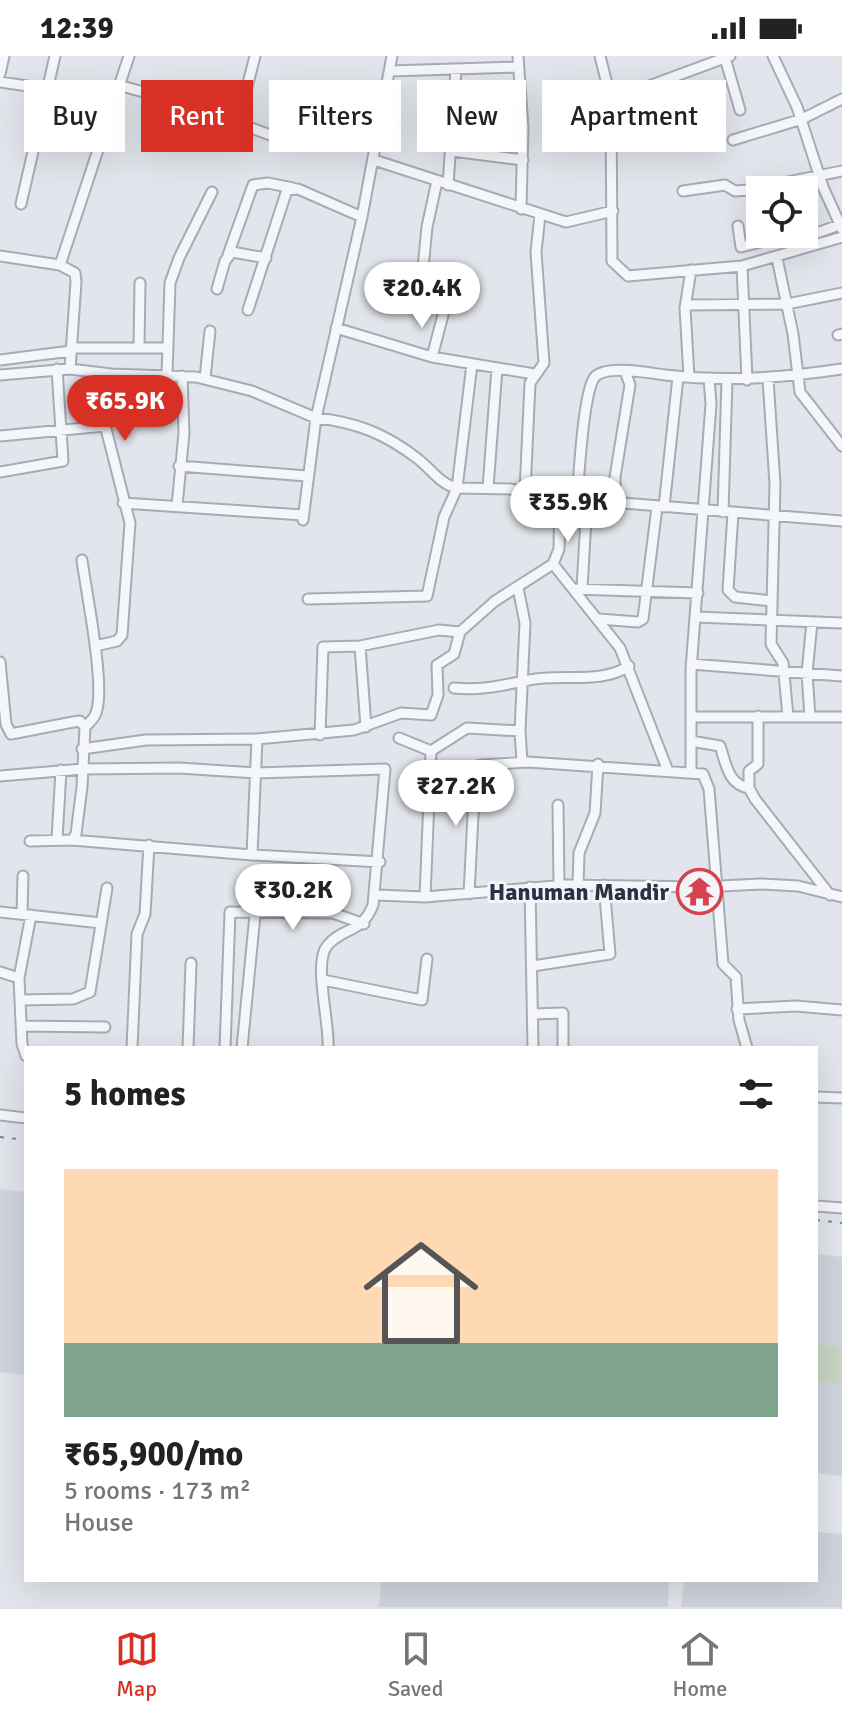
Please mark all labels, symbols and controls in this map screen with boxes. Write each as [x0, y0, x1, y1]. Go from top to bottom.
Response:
text: 12:39 [40, 10, 114, 47]
chip: Buy [24, 80, 125, 152]
chip: Rent [141, 80, 253, 152]
chip: Filters [269, 80, 401, 152]
chip: New [417, 80, 526, 152]
chip: Apartment [542, 80, 726, 152]
map controls [746, 176, 818, 248]
button: locate [746, 176, 818, 248]
pin: ₹20.4K [357, 262, 487, 330]
text: ₹20.4K [382, 272, 462, 304]
pin: ₹65.9K [60, 375, 190, 443]
text: ₹65.9K [85, 385, 165, 417]
pin: ₹35.9K [503, 476, 633, 544]
text: ₹35.9K [528, 486, 608, 518]
pin: ₹27.2K [391, 760, 521, 828]
text: ₹27.2K [416, 770, 496, 802]
pin: ₹30.2K [228, 864, 358, 932]
temple icon: Hanuman Mandir [676, 868, 724, 916]
text: ₹30.2K [253, 874, 333, 906]
place label: Hanuman Mandir [489, 877, 669, 907]
icon: filters [734, 1072, 778, 1116]
text: 5 homes [64, 1073, 185, 1115]
icon: home [349, 1221, 493, 1365]
text: ₹65,900/mo [64, 1433, 243, 1475]
text: 5 rooms · 173 m² [64, 1475, 251, 1507]
text: House [64, 1507, 134, 1539]
tab: Map [115, 1627, 159, 1702]
tab: Saved [388, 1627, 443, 1702]
tab: Home [673, 1627, 727, 1702]

